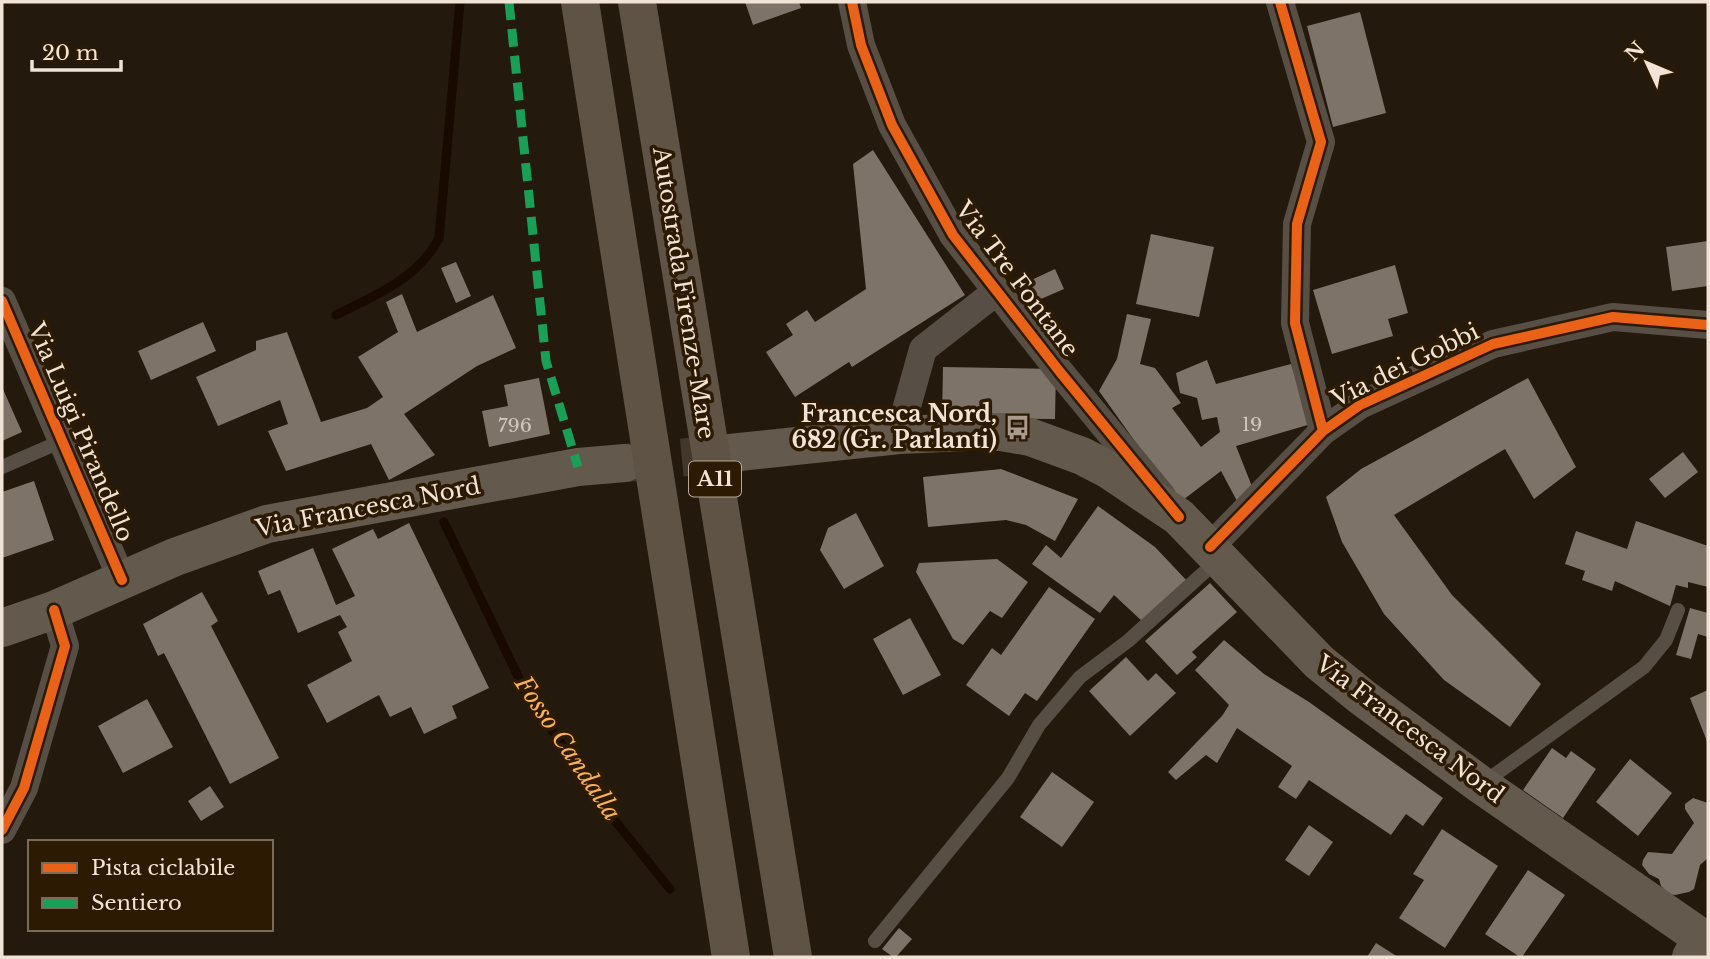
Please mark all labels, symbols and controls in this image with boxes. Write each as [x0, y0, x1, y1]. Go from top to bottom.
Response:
scale bar [32, 28, 121, 72]
north arrow [1612, 28, 1682, 98]
text: N [1621, 37, 1650, 66]
text: 20 m [42, 40, 99, 66]
street label: Autostrada Firenze-Mare [647, 144, 721, 441]
street label: Via Tre Fontane [949, 195, 1085, 362]
street label: Via dei Gobbi [1326, 317, 1484, 413]
street label: Via Luigi Pirandello [22, 318, 140, 546]
place label: Francesca Nord, 682 (Gr. Parlanti) [791, 400, 997, 454]
bus stop icon: Francesca Nord, 682 (Gr. Parlanti) [1003, 413, 1031, 441]
house number: 19 [1242, 413, 1262, 436]
house number: 796 [498, 414, 532, 437]
road number: A11 [689, 462, 741, 496]
street label: Via Francesca Nord [252, 471, 483, 543]
street label: Via Francesca Nord [1310, 649, 1510, 809]
water label: Fosso Candalla [508, 669, 627, 826]
legend [28, 840, 273, 931]
text: Pista ciclabile [91, 855, 235, 881]
text: Sentiero [91, 890, 182, 916]

